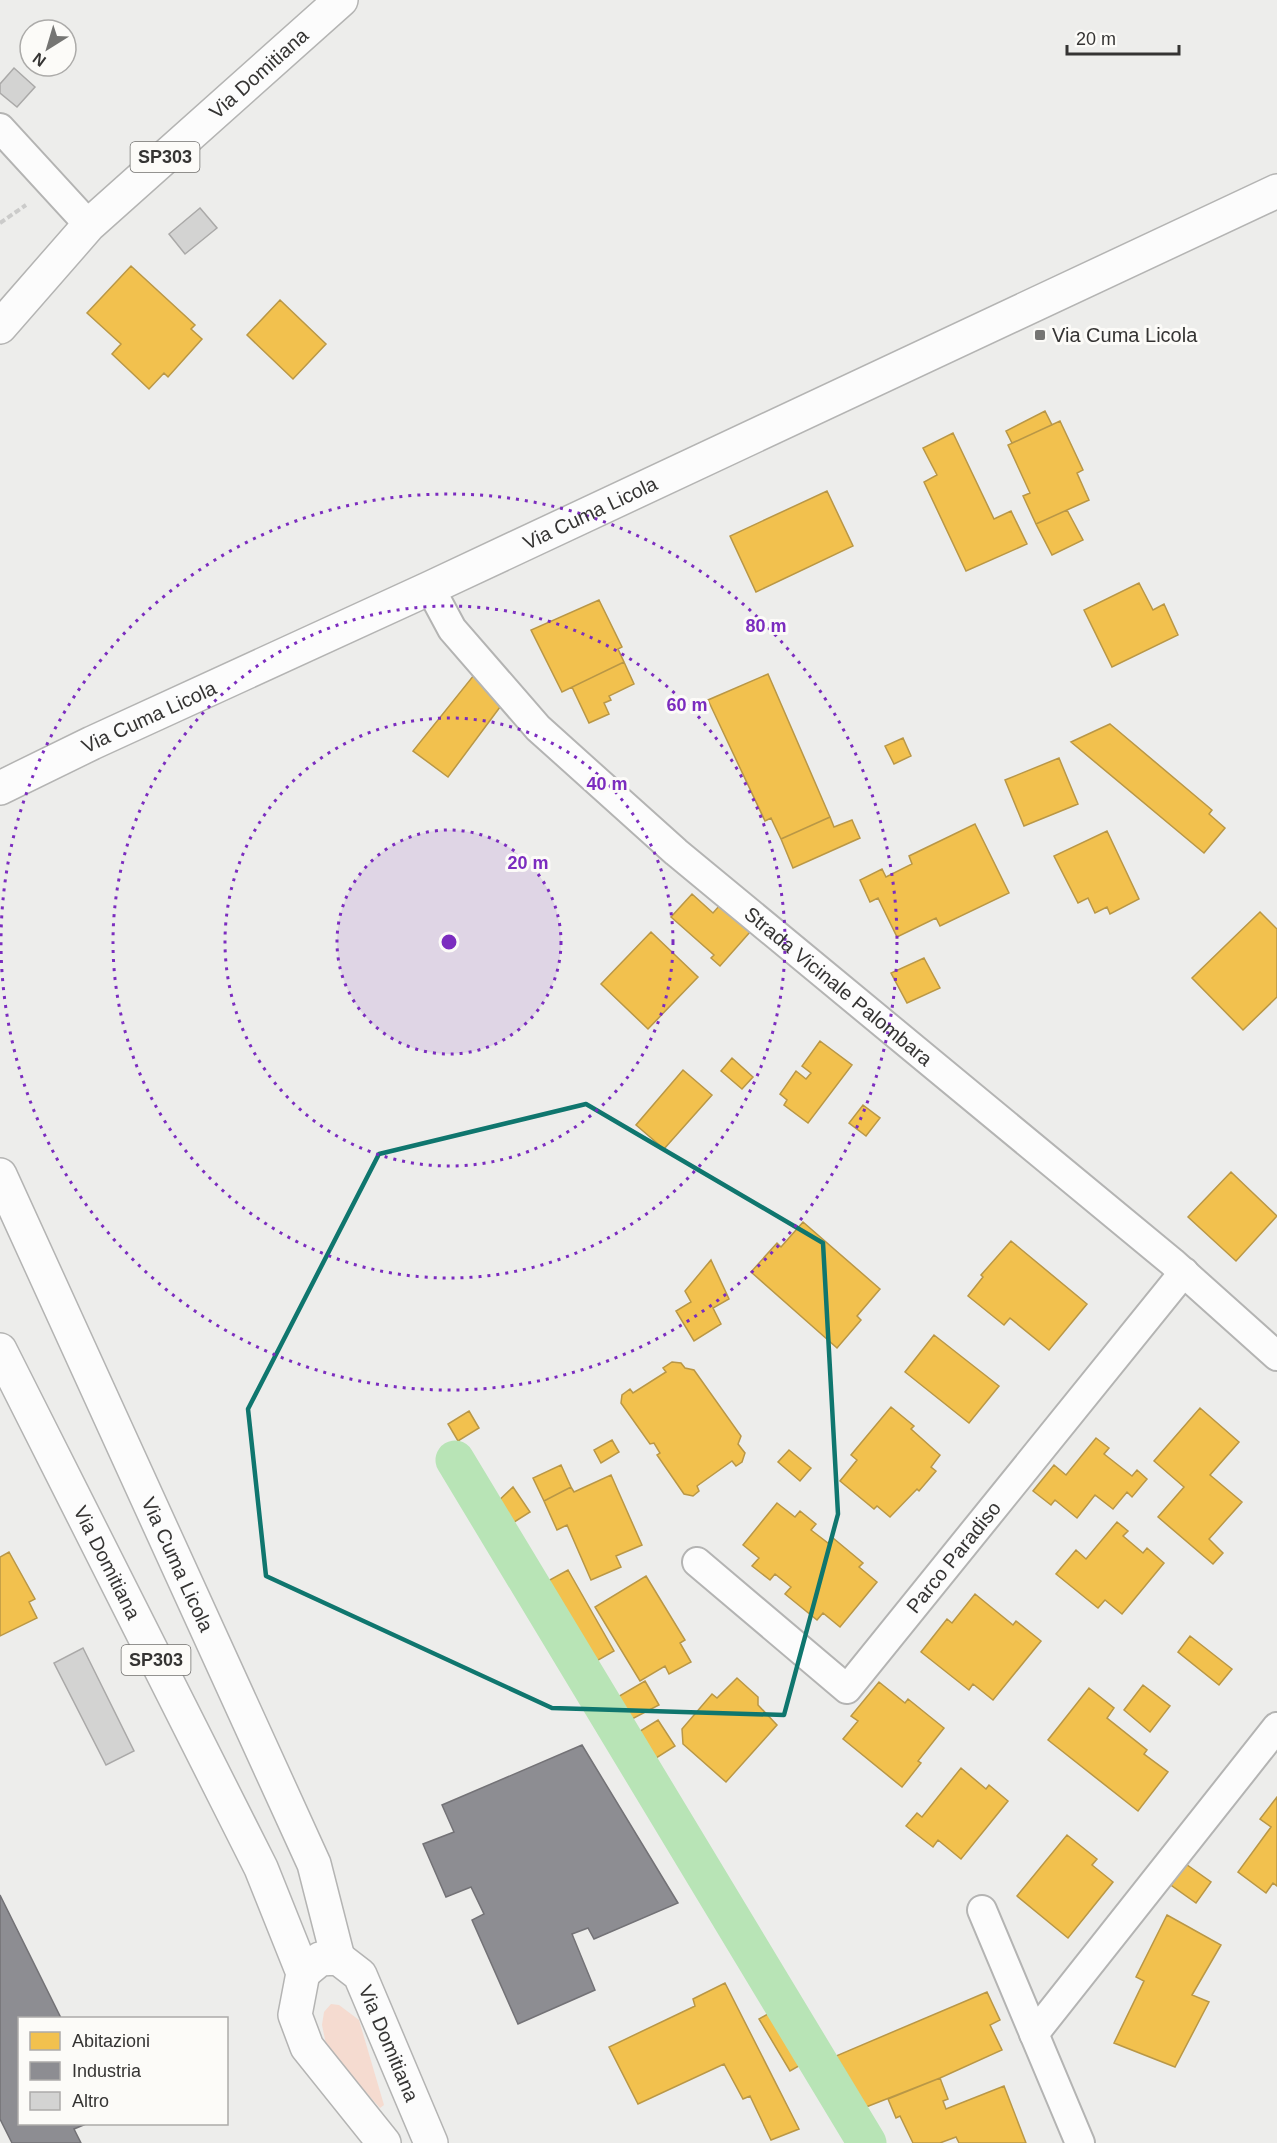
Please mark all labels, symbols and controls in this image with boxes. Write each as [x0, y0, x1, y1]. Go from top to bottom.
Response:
north arrow [18, 18, 78, 78]
scale bar [1067, 18, 1180, 56]
street label: Via Domitiana [205, 23, 313, 123]
text: 20 m [1076, 29, 1116, 49]
text: N [30, 49, 49, 70]
road number: SP303 [130, 142, 200, 172]
place label: Via Cuma Licola [1052, 324, 1198, 346]
marker: Via Cuma Licola [1033, 328, 1047, 342]
street label: Via Cuma Licola [520, 472, 661, 554]
text: 80 m [745, 616, 787, 636]
street label: Via Cuma Licola [78, 676, 220, 757]
text: 60 m [666, 695, 708, 715]
text: 40 m [586, 774, 628, 794]
text: 20 m [507, 853, 549, 873]
street label: Strada Vicinale Palombara [740, 902, 937, 1071]
centre of rings [439, 932, 459, 952]
street label: Via Cuma Licola [137, 1494, 218, 1636]
street label: Parco Paradiso [902, 1497, 1005, 1617]
street label: Via Domitiana [69, 1502, 145, 1624]
road number: SP303 [122, 1645, 190, 1675]
street label: Via Domitiana [355, 1982, 424, 2106]
legend [18, 2017, 228, 2125]
text: Abitazioni [72, 2031, 150, 2051]
text: Industria [72, 2061, 142, 2081]
text: Altro [72, 2091, 109, 2111]

